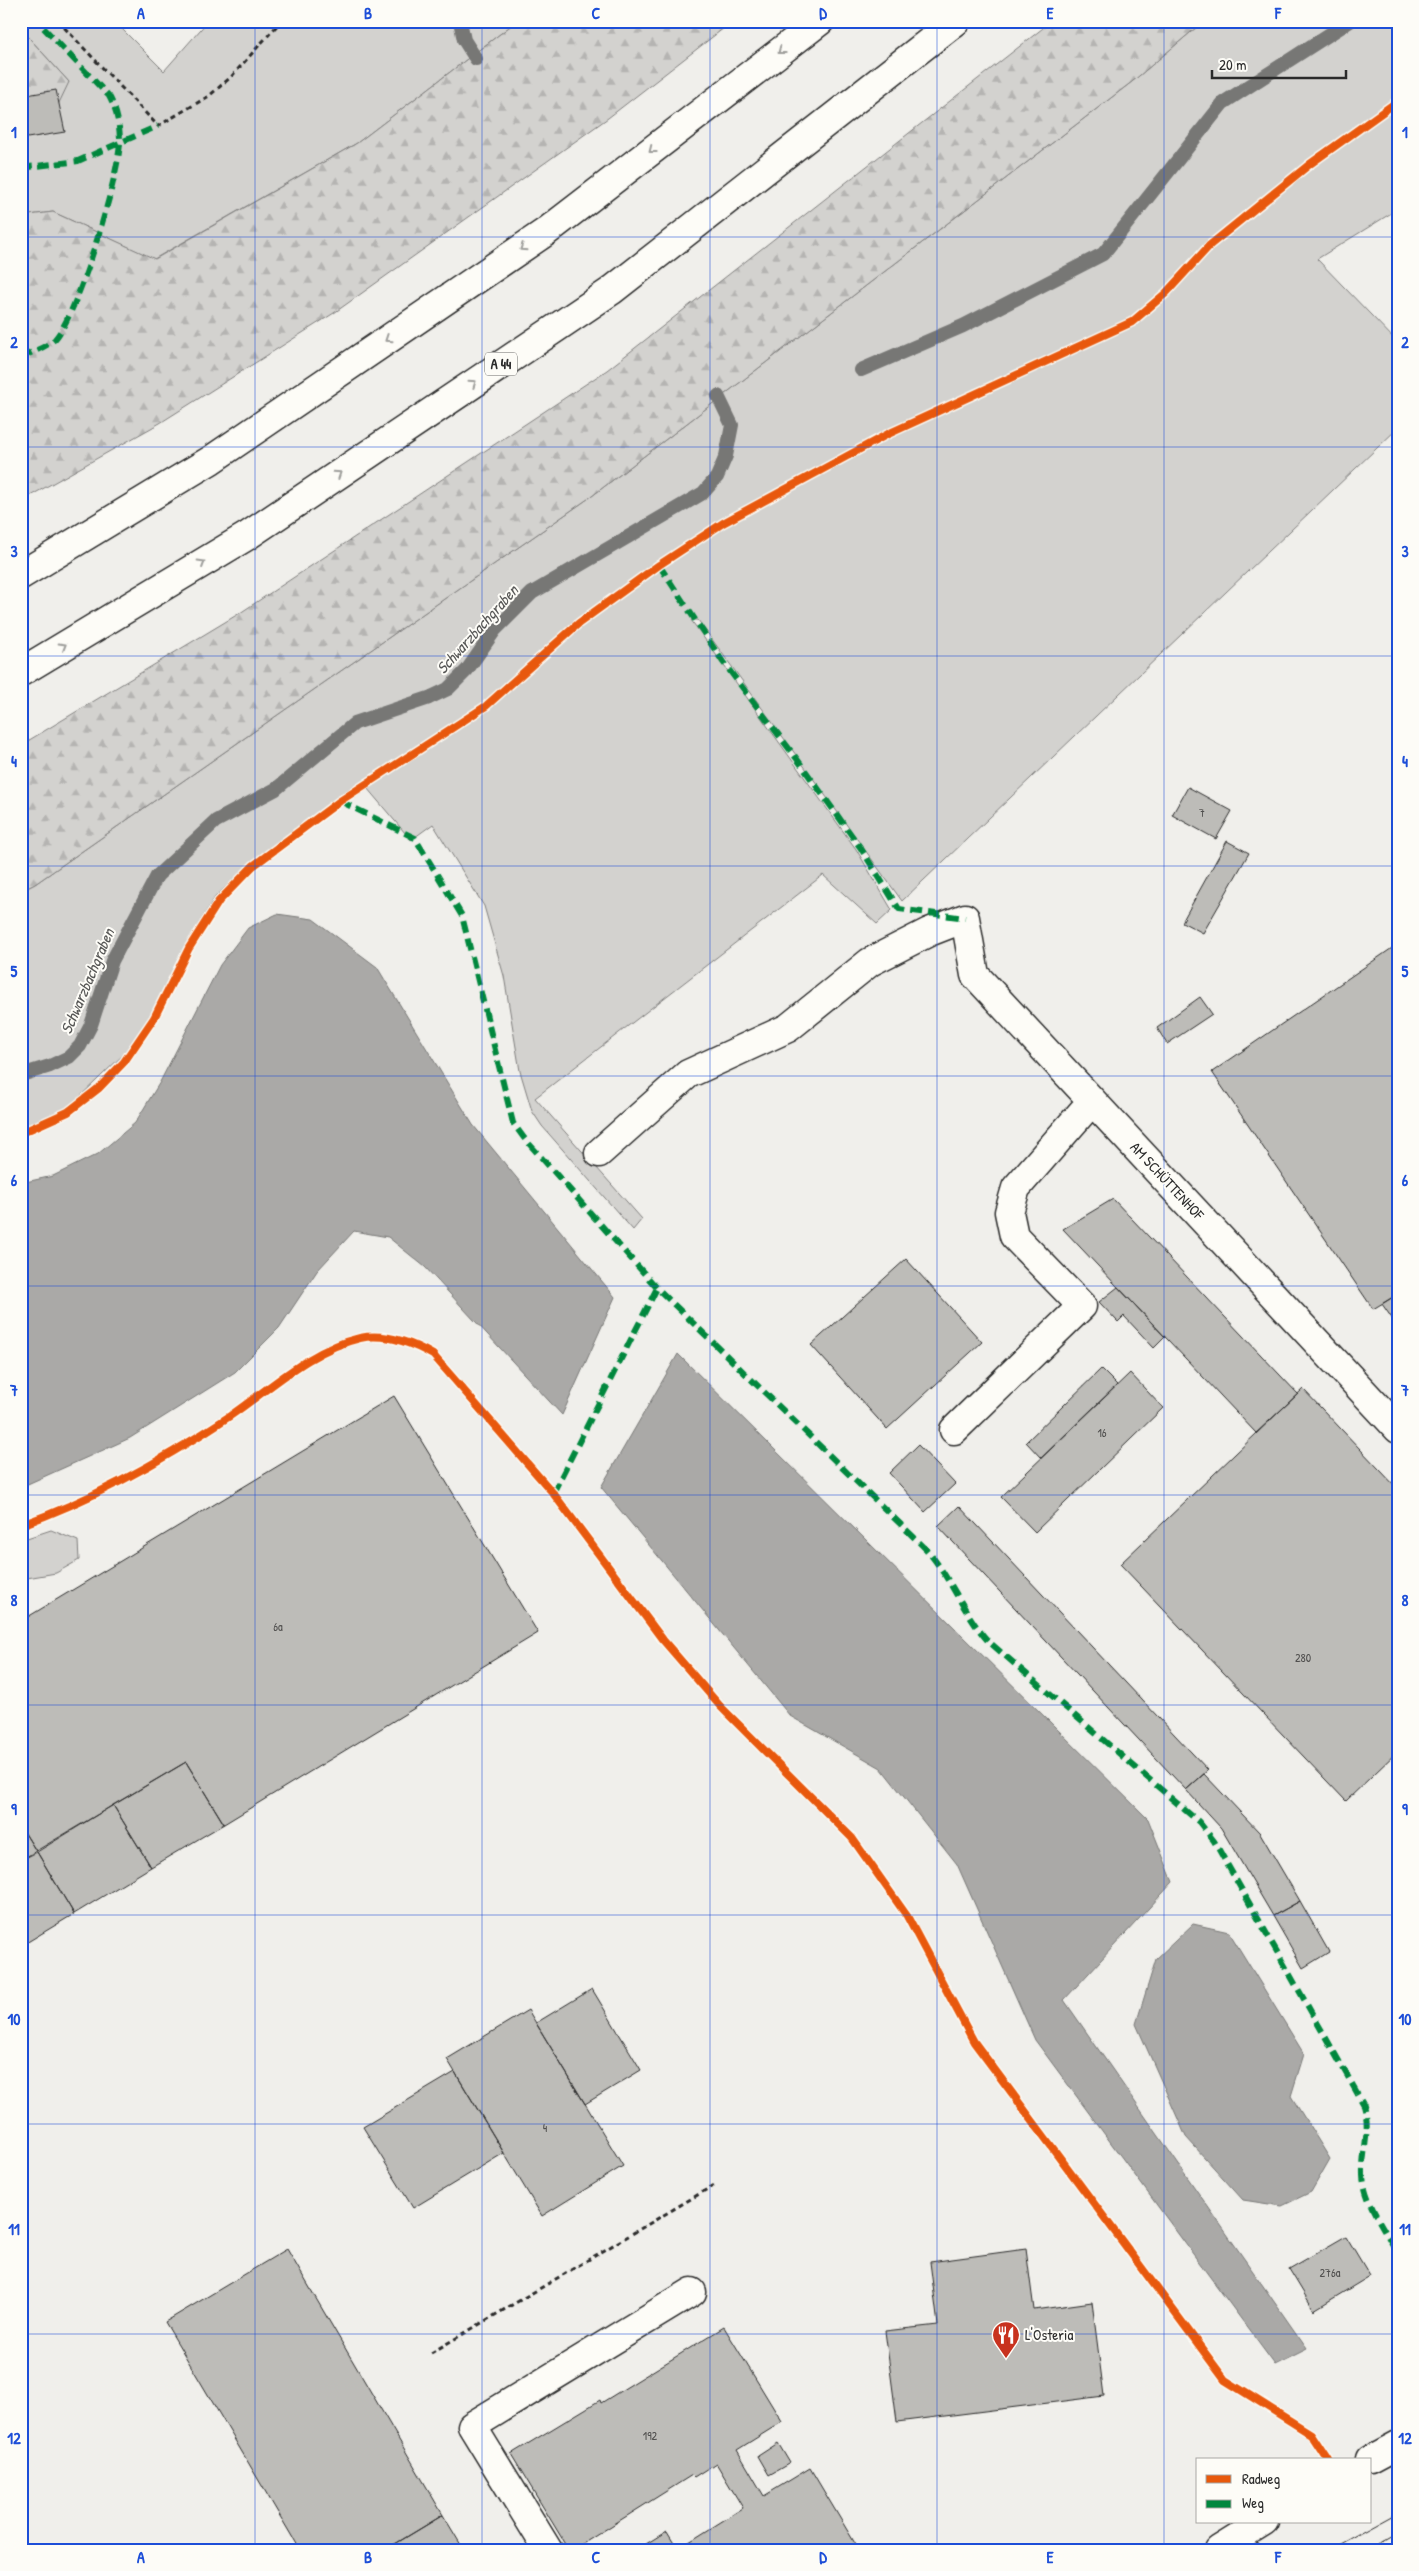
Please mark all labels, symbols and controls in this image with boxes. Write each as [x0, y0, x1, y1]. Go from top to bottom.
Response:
text: A [137, 2, 145, 24]
text: B [364, 2, 372, 24]
text: C [592, 2, 601, 24]
text: D [819, 2, 827, 24]
text: E [1046, 2, 1054, 24]
text: F [1274, 2, 1282, 24]
one-way arrow [777, 45, 787, 54]
scale bar [1212, 48, 1345, 80]
text: 20 m [1219, 54, 1246, 75]
text: 1 [11, 121, 17, 143]
text: 1 [1402, 121, 1408, 143]
one-way arrow [648, 144, 658, 153]
one-way arrow [519, 242, 528, 251]
text: 2 [10, 331, 18, 353]
text: 2 [1401, 331, 1409, 353]
one-way arrow [385, 333, 394, 343]
road number: A 44 [485, 352, 517, 376]
one-way arrow [467, 380, 477, 389]
one-way arrow [333, 471, 342, 480]
text: 3 [10, 540, 18, 562]
text: 3 [1401, 540, 1409, 562]
one-way arrow [197, 559, 206, 569]
water label: Schwarzbachgraben [431, 579, 524, 678]
one-way arrow [58, 643, 67, 653]
text: 4 [11, 750, 17, 772]
text: 4 [1402, 750, 1408, 772]
house number: 7 [1199, 804, 1205, 821]
water label: Schwarzbachgraben [55, 923, 120, 1037]
text: 5 [11, 960, 18, 982]
text: 5 [1402, 960, 1409, 982]
street label: AM SCHÜTTENHOF [1126, 1137, 1209, 1225]
text: 6 [11, 1169, 18, 1191]
text: 6 [1402, 1169, 1409, 1191]
text: 7 [9, 1379, 18, 1401]
text: 7 [1400, 1379, 1409, 1401]
house number: 16 [1097, 1424, 1107, 1441]
text: 8 [11, 1589, 18, 1611]
text: 8 [1402, 1589, 1409, 1611]
house number: 6a [273, 1618, 283, 1635]
house number: 280 [1295, 1649, 1311, 1666]
text: 9 [11, 1798, 17, 1820]
text: 9 [1402, 1798, 1408, 1820]
text: 10 [8, 2008, 20, 2030]
text: 10 [1399, 2008, 1411, 2030]
house number: 4 [543, 2119, 548, 2136]
text: 11 [8, 2218, 20, 2240]
text: 11 [1399, 2218, 1411, 2240]
house number: 276a [1319, 2264, 1341, 2281]
restaurant icon: L'Osteria [991, 2320, 1021, 2359]
place label: L'Osteria [1025, 2324, 1073, 2345]
text: 12 [7, 2427, 21, 2449]
house number: 192 [643, 2427, 658, 2444]
text: 12 [1398, 2427, 1412, 2449]
legend [1196, 2458, 1372, 2524]
text: Radweg [1242, 2468, 1280, 2489]
text: Weg [1242, 2492, 1264, 2513]
text: A [137, 2546, 145, 2568]
text: B [364, 2546, 372, 2568]
text: C [592, 2546, 601, 2568]
text: D [819, 2546, 827, 2568]
text: E [1046, 2546, 1054, 2568]
text: F [1274, 2546, 1282, 2568]

